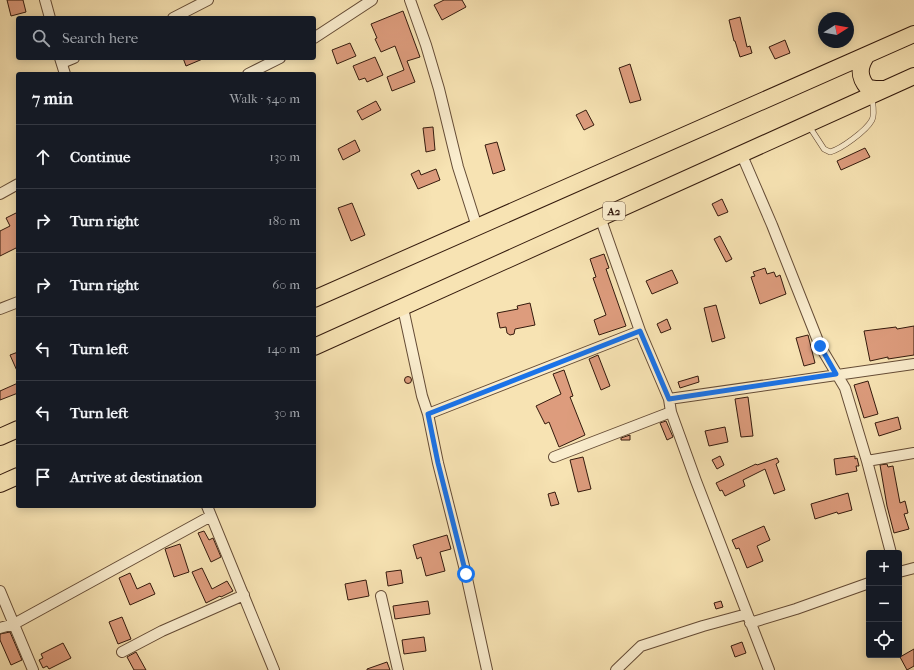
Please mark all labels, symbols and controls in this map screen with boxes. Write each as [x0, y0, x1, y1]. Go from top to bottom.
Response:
north arrow [818, 12, 854, 48]
search box [16, 16, 316, 60]
icon: search [30, 27, 52, 49]
text: Search here [62, 29, 138, 47]
text: 7 min [32, 88, 73, 108]
text: Walk · 540 m [230, 91, 300, 106]
icon: ahead [32, 146, 54, 168]
text: Continue [70, 148, 130, 166]
text: 130 m [269, 149, 300, 164]
road number: A2 [603, 202, 625, 220]
icon: right [32, 210, 54, 232]
text: Turn right [70, 212, 139, 230]
text: 180 m [268, 213, 300, 228]
icon: right [32, 274, 54, 296]
text: Turn right [70, 276, 139, 294]
text: 60 m [272, 277, 300, 292]
route end [811, 337, 829, 355]
icon: left [32, 338, 54, 360]
text: Turn left [70, 340, 128, 358]
text: 140 m [267, 341, 300, 356]
icon: left [32, 402, 54, 424]
text: Turn left [70, 404, 128, 422]
text: 30 m [274, 405, 300, 420]
icon: arrive [32, 466, 54, 488]
text: Arrive at destination [70, 468, 202, 486]
map controls [866, 550, 902, 658]
button: + [866, 550, 902, 586]
route start [457, 565, 475, 583]
button: − [866, 586, 902, 622]
button: locate [866, 622, 902, 658]

